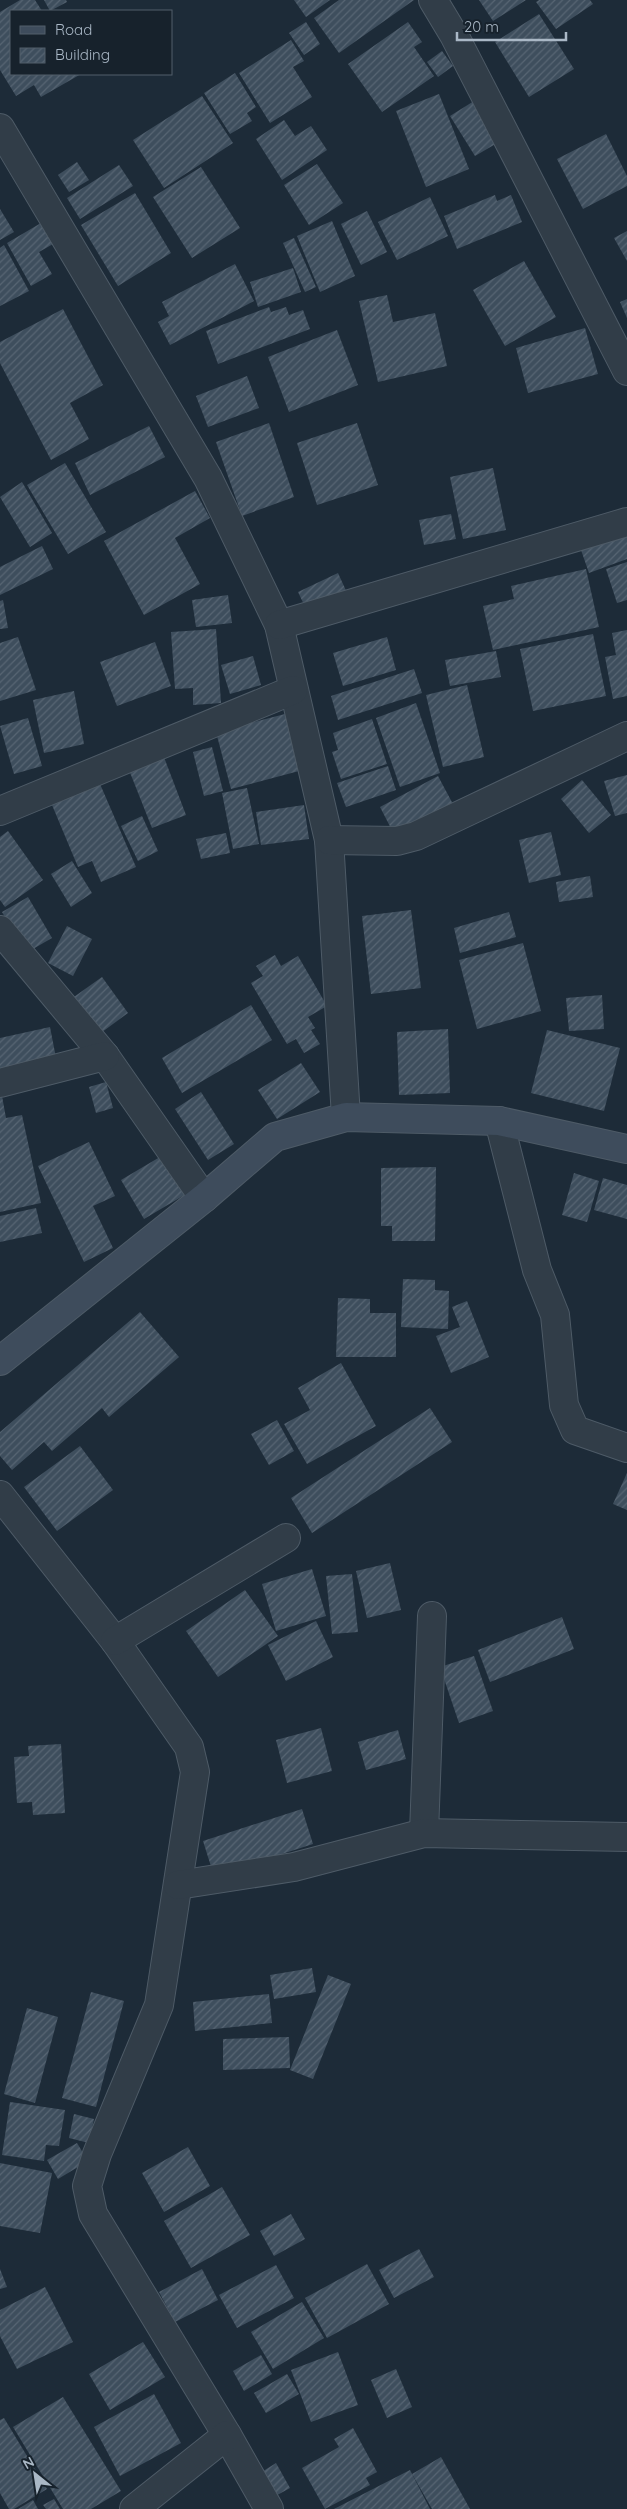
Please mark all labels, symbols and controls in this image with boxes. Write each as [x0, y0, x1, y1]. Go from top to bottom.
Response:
legend [10, 10, 172, 75]
scale bar [457, 10, 566, 42]
text: 20 m [464, 17, 499, 36]
text: Road [55, 20, 92, 39]
text: Building [55, 45, 110, 64]
north arrow [10, 2449, 60, 2499]
text: N [20, 2452, 37, 2473]

